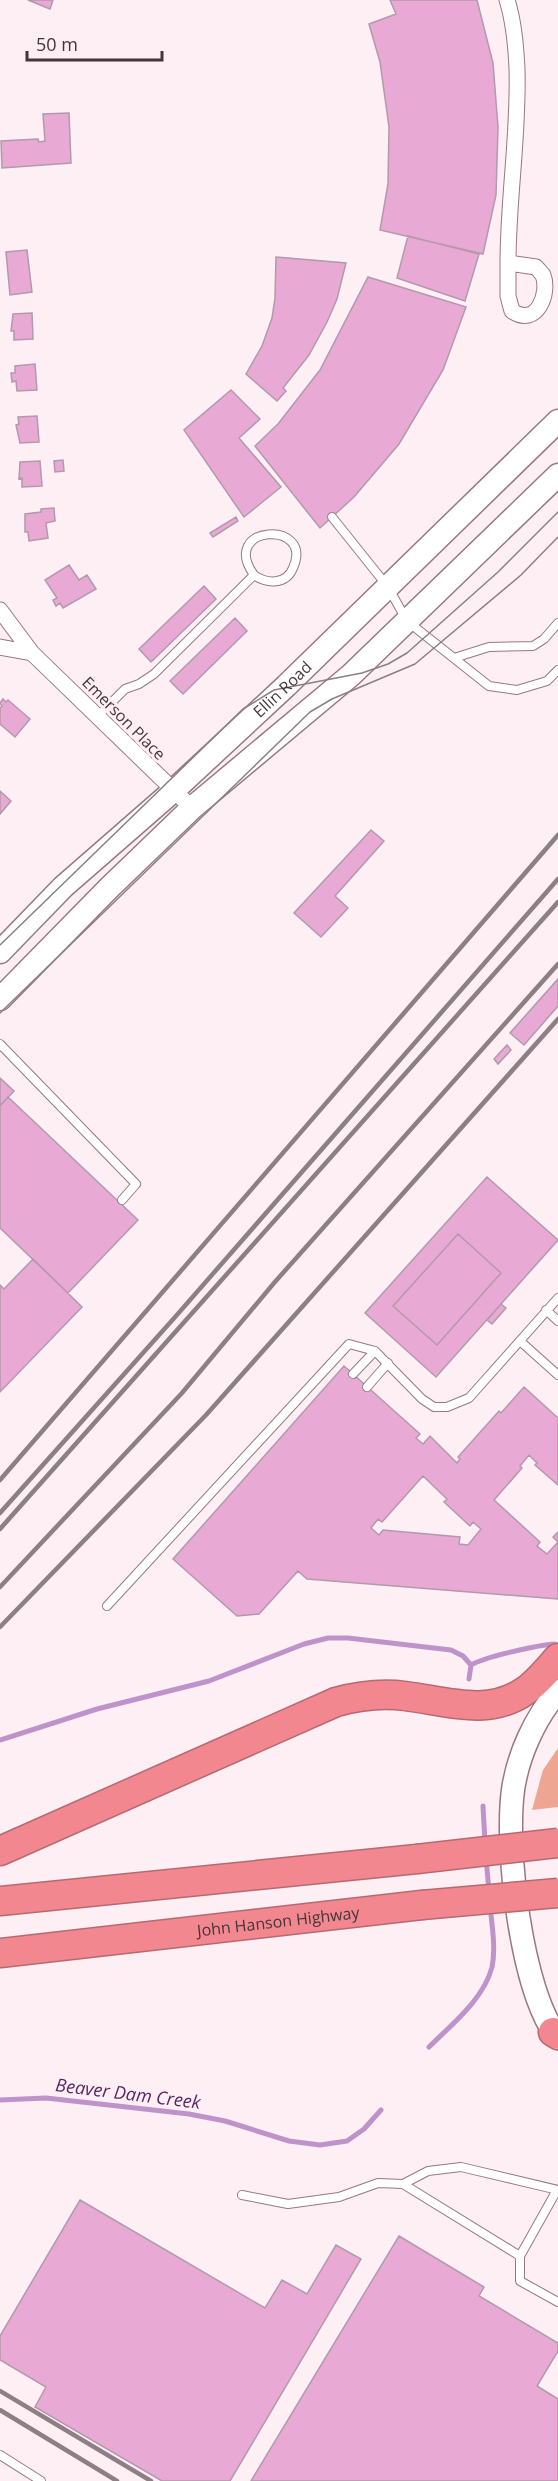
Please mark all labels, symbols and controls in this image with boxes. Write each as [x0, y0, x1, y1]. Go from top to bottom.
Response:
scale bar [27, 24, 162, 62]
text: 50 m [36, 32, 78, 56]
street label: Ellin Road [248, 656, 316, 722]
street label: Emerson Place [77, 671, 171, 765]
street label: John Hanson Highway [194, 1901, 361, 1942]
water label: Beaver Dam Creek [54, 2072, 203, 2114]

